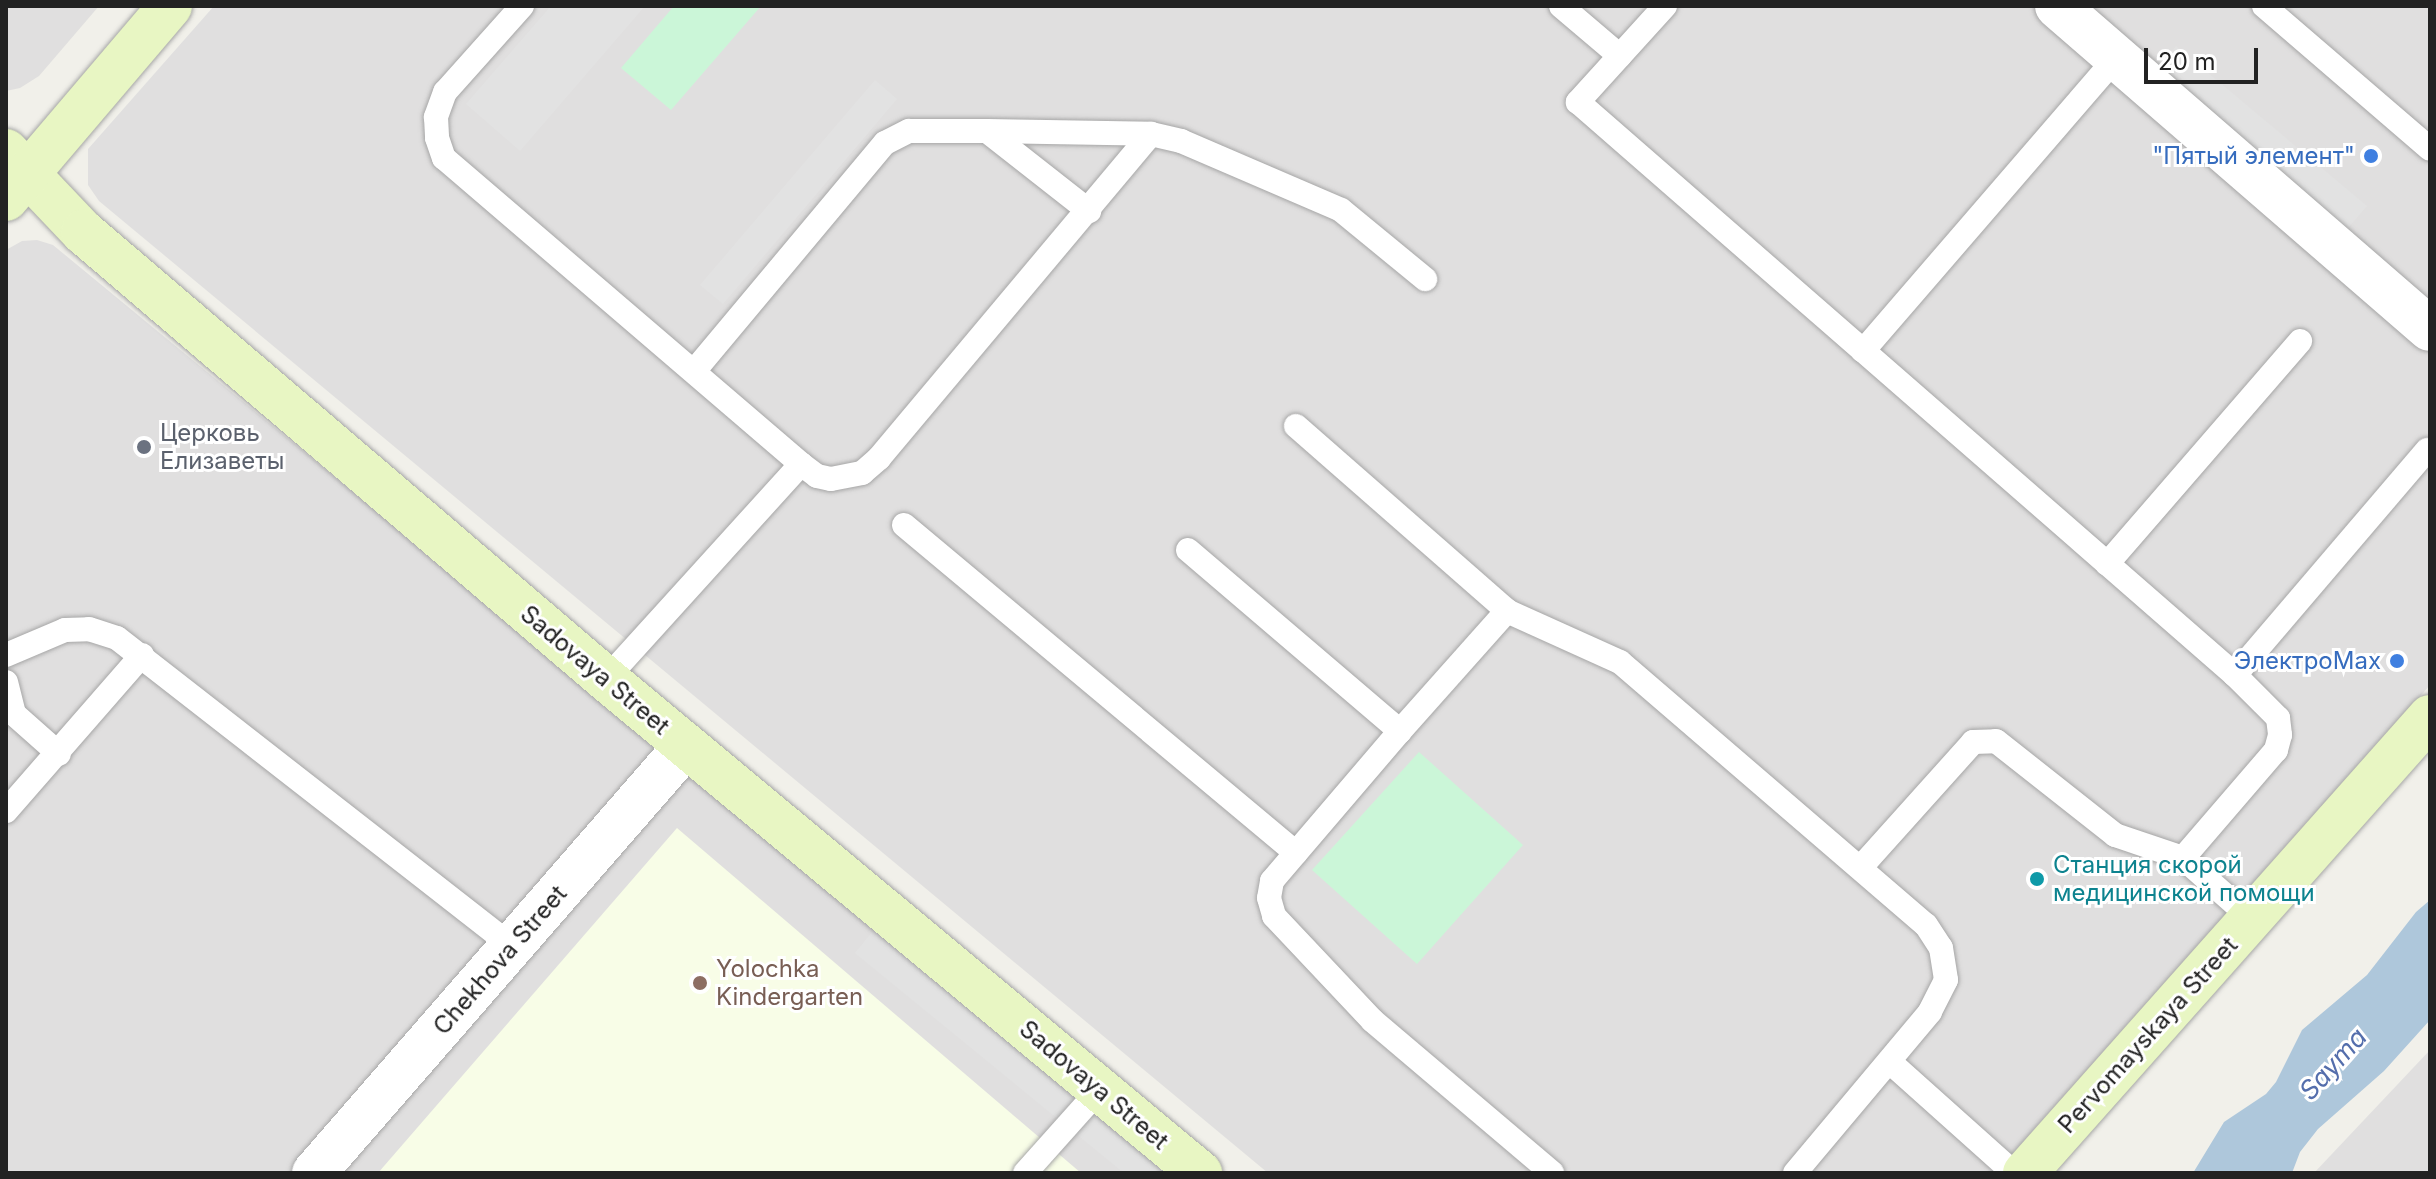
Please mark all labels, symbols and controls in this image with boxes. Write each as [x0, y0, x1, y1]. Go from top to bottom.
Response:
scale bar [2148, 32, 2262, 82]
text: 20 m [2158, 47, 2216, 76]
place label: "Пятый элемент" [2152, 142, 2355, 170]
marker: "Пятый элемент" [2362, 147, 2380, 165]
place label: Церковь Елизаветы [160, 419, 285, 475]
marker: Церковь Елизаветы [135, 438, 153, 456]
street label: Sadovaya Street [515, 599, 675, 741]
place label: ЭлектроMax [2234, 647, 2381, 675]
marker: ЭлектроMax [2388, 652, 2406, 670]
place label: Станция скорой медицинской помощи [2053, 851, 2315, 907]
marker: Станция скорой медицинской помощи [2028, 870, 2046, 888]
street label: Chekhova Street [427, 879, 573, 1041]
street label: Pervomayskaya Street [2052, 931, 2244, 1139]
place label: Yolochka Kindergarten [716, 955, 863, 1011]
marker: Yolochka Kindergarten [691, 974, 709, 992]
street label: Sadovaya Street [1014, 1014, 1174, 1156]
water label: Sayma [2293, 1022, 2373, 1106]

